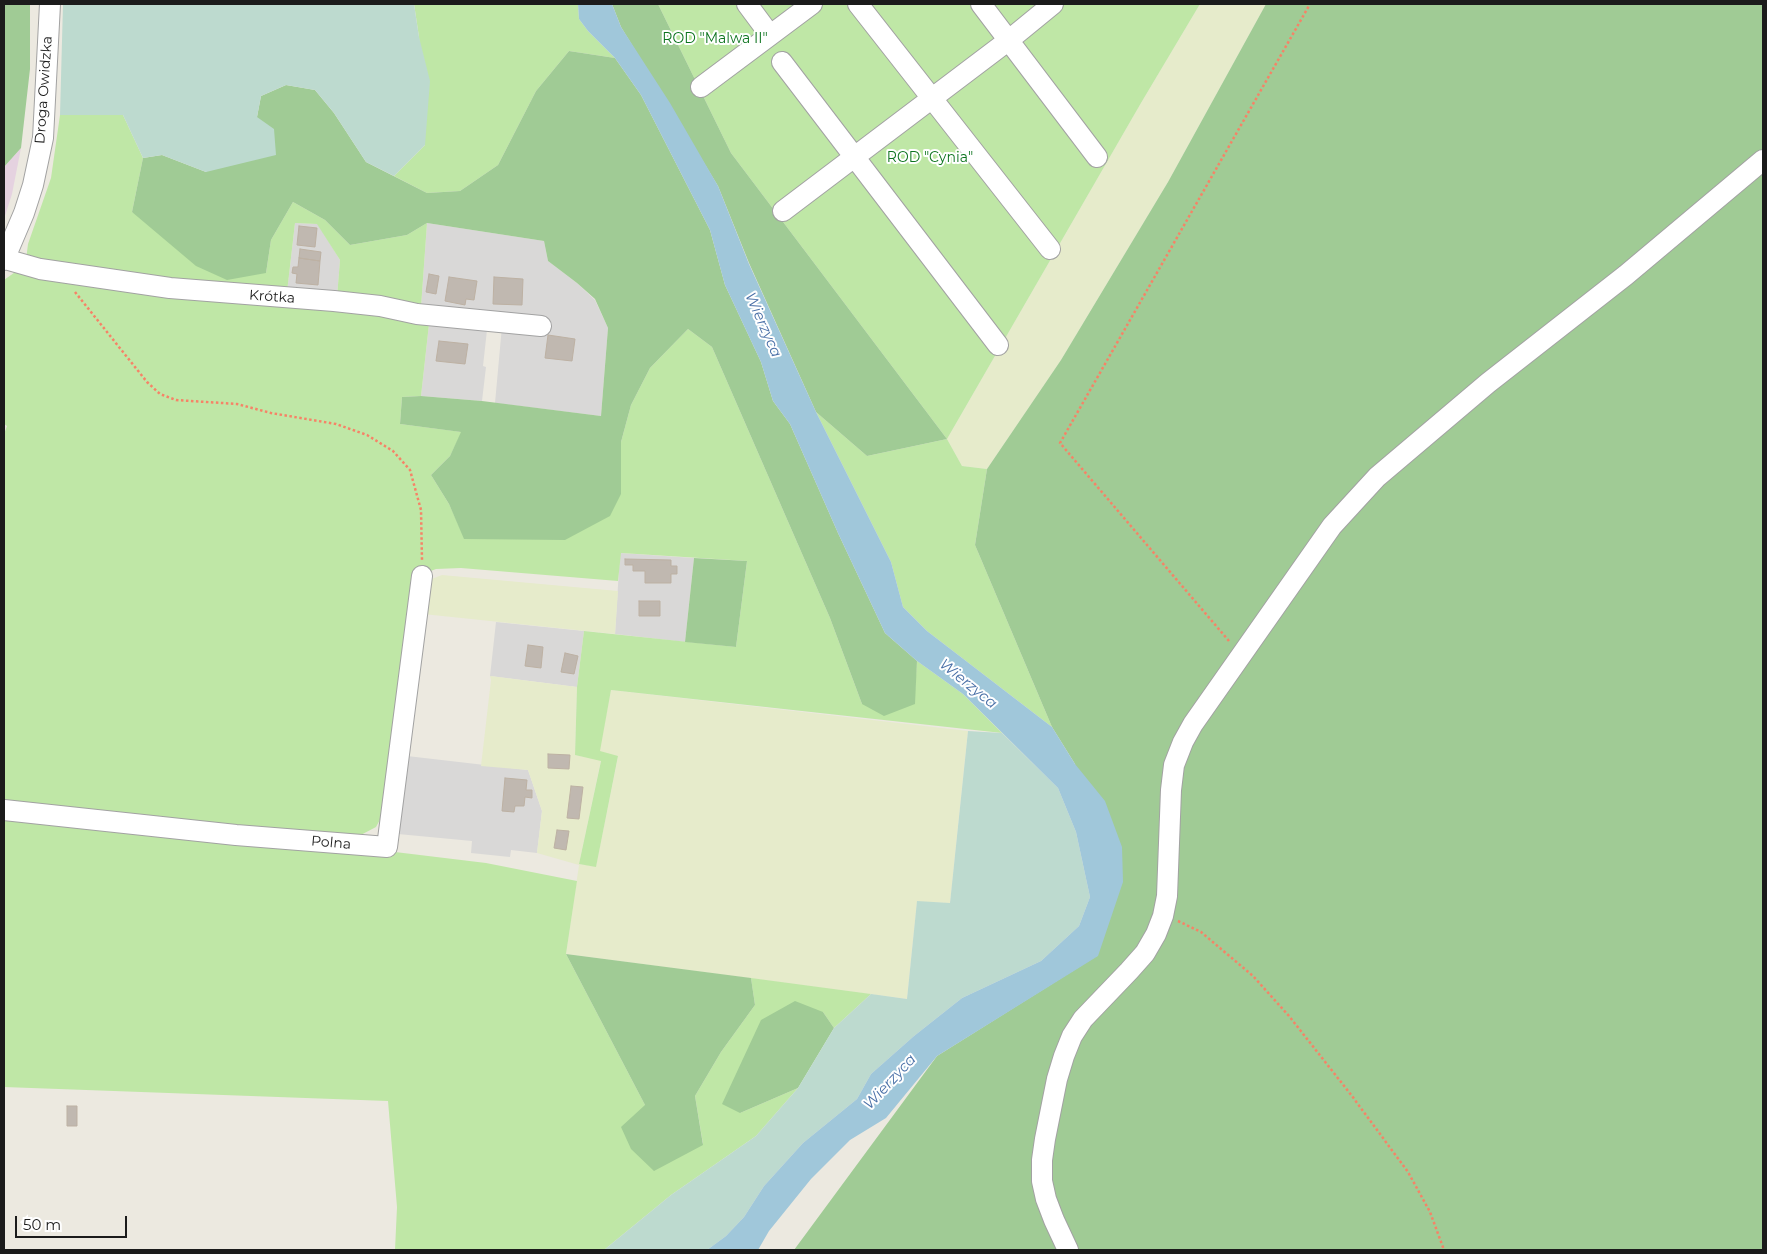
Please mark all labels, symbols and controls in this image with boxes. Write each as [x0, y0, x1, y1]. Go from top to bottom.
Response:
park label: ROD "Malwa II" [662, 31, 768, 47]
street label: Droga Owidzka [32, 35, 56, 145]
park label: ROD "Cynia" [887, 150, 973, 166]
street label: Krótka [248, 287, 296, 307]
water label: Wierzyca [741, 290, 785, 360]
water label: Wierzyca [936, 655, 1000, 713]
street label: Polna [310, 833, 352, 853]
water label: Wierzyca [860, 1051, 920, 1113]
scale bar [18, 1206, 130, 1238]
text: 50 m [23, 1215, 61, 1234]

